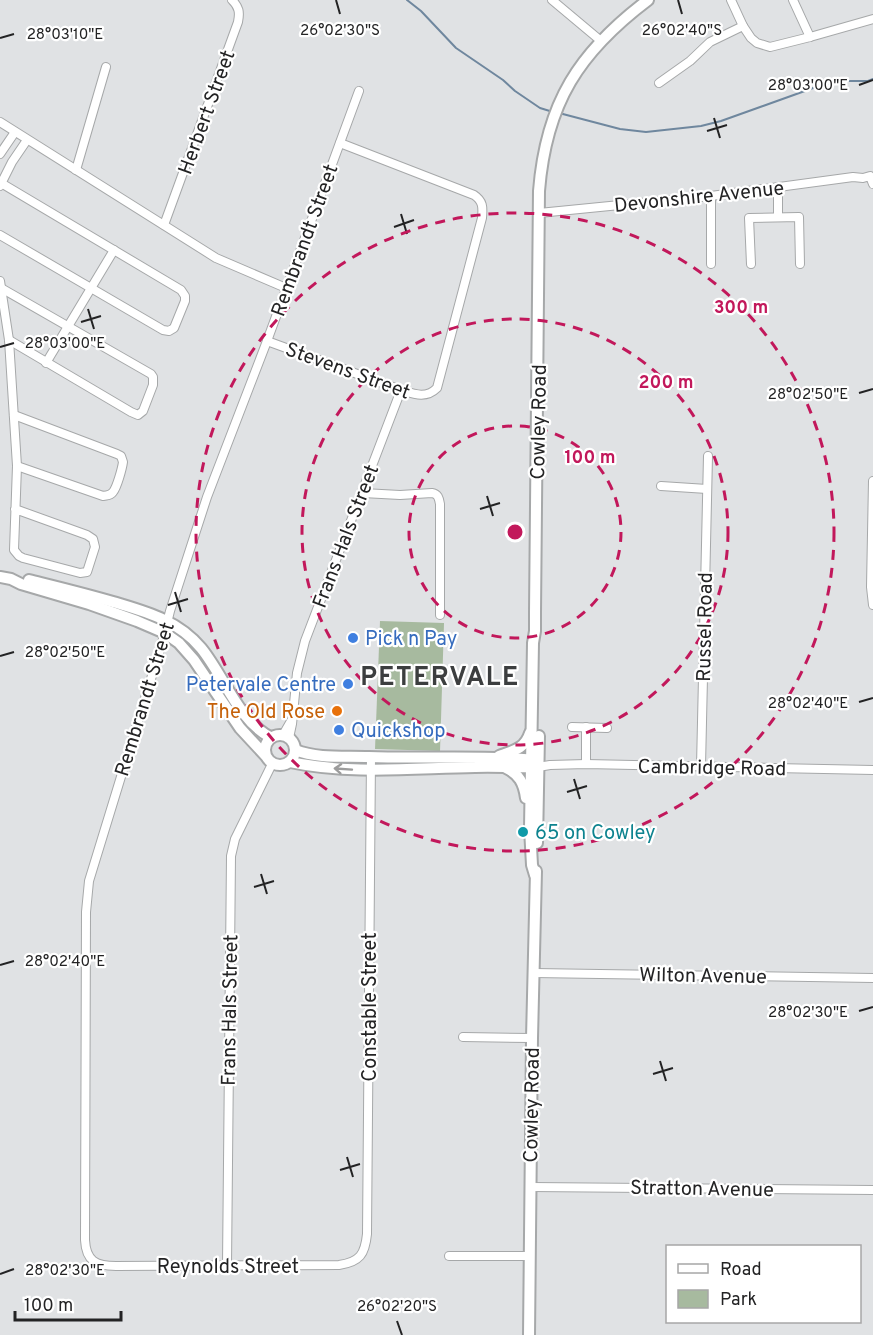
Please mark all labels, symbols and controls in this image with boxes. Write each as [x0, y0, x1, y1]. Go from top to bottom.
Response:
text: 26°02'30"S [300, 22, 380, 41]
text: 26°02'40"S [642, 22, 722, 41]
text: 28°03'10"E [27, 26, 103, 45]
street label: Herbert Street [173, 47, 242, 178]
text: 28°03'00"E [768, 77, 848, 96]
street label: Rembrandt Street [266, 161, 345, 320]
street label: Devonshire Avenue [613, 176, 785, 220]
text: 300 m [714, 297, 768, 320]
text: 28°03'00"E [25, 335, 105, 354]
street label: Stevens Street [281, 337, 413, 406]
street label: Cowley Road [526, 364, 554, 480]
text: 200 m [638, 372, 694, 395]
text: 28°02'50"E [768, 386, 848, 405]
text: 100 m [564, 447, 616, 470]
street label: Frans Hals Street [308, 461, 386, 612]
centre of rings [505, 522, 525, 542]
street label: Russel Road [692, 572, 720, 682]
street label: Rembrandt Street [110, 619, 182, 780]
place label: Pick n Pay [365, 627, 457, 653]
marker: Pick n Pay [346, 631, 360, 645]
text: 28°02'50"E [25, 644, 105, 663]
district label: PETERVALE [360, 662, 520, 695]
place label: Petervale Centre [186, 673, 336, 699]
marker: Petervale Centre [341, 677, 355, 691]
text: 28°02'40"E [768, 695, 848, 714]
place label: The Old Rose [207, 700, 325, 726]
marker: The Old Rose [330, 704, 344, 718]
place label: Quickshop [351, 719, 445, 745]
marker: Quickshop [332, 723, 346, 737]
street label: Cambridge Road [637, 755, 787, 783]
one-way arrow [333, 763, 353, 774]
place label: 65 on Cowley [535, 821, 656, 847]
marker: 65 on Cowley [516, 825, 530, 839]
street label: Constable Street [358, 932, 384, 1082]
street label: Frans Hals Street [217, 934, 245, 1086]
text: 28°02'40"E [25, 953, 105, 972]
street label: Wilton Avenue [639, 963, 767, 991]
text: 28°02'30"E [768, 1004, 848, 1023]
street label: Cowley Road [519, 1047, 547, 1163]
street label: Stratton Avenue [630, 1176, 774, 1204]
legend [666, 1245, 861, 1323]
street label: Reynolds Street [157, 1255, 299, 1281]
text: Road [720, 1259, 762, 1282]
text: 28°02'30"E [25, 1262, 105, 1281]
scale bar [15, 1284, 122, 1322]
text: Park [720, 1289, 757, 1312]
text: 100 m [24, 1295, 73, 1318]
text: 26°02'20"S [357, 1298, 437, 1317]

